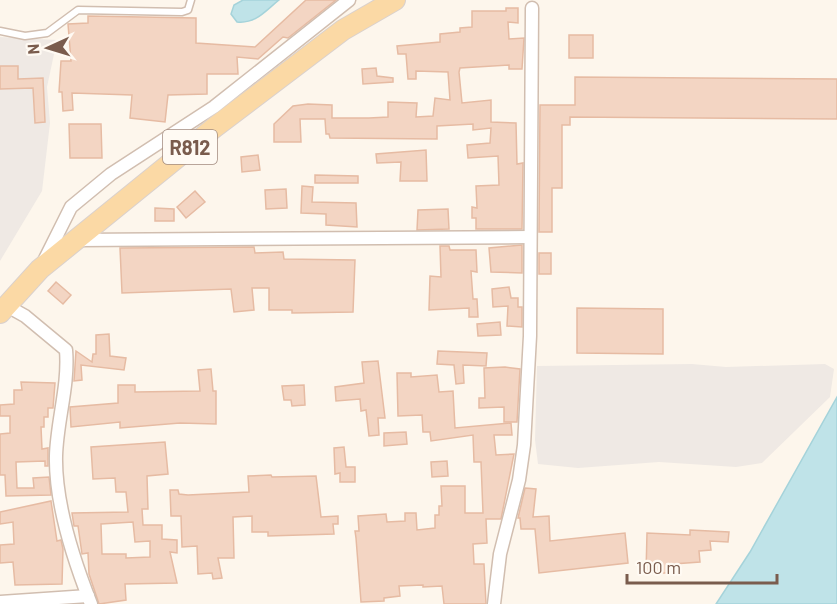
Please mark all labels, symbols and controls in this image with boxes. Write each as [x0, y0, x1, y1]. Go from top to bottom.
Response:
north arrow [18, 18, 78, 78]
text: N [23, 43, 42, 55]
road number: R812 [163, 130, 217, 164]
scale bar [627, 547, 777, 585]
text: 100 m [636, 556, 681, 578]

